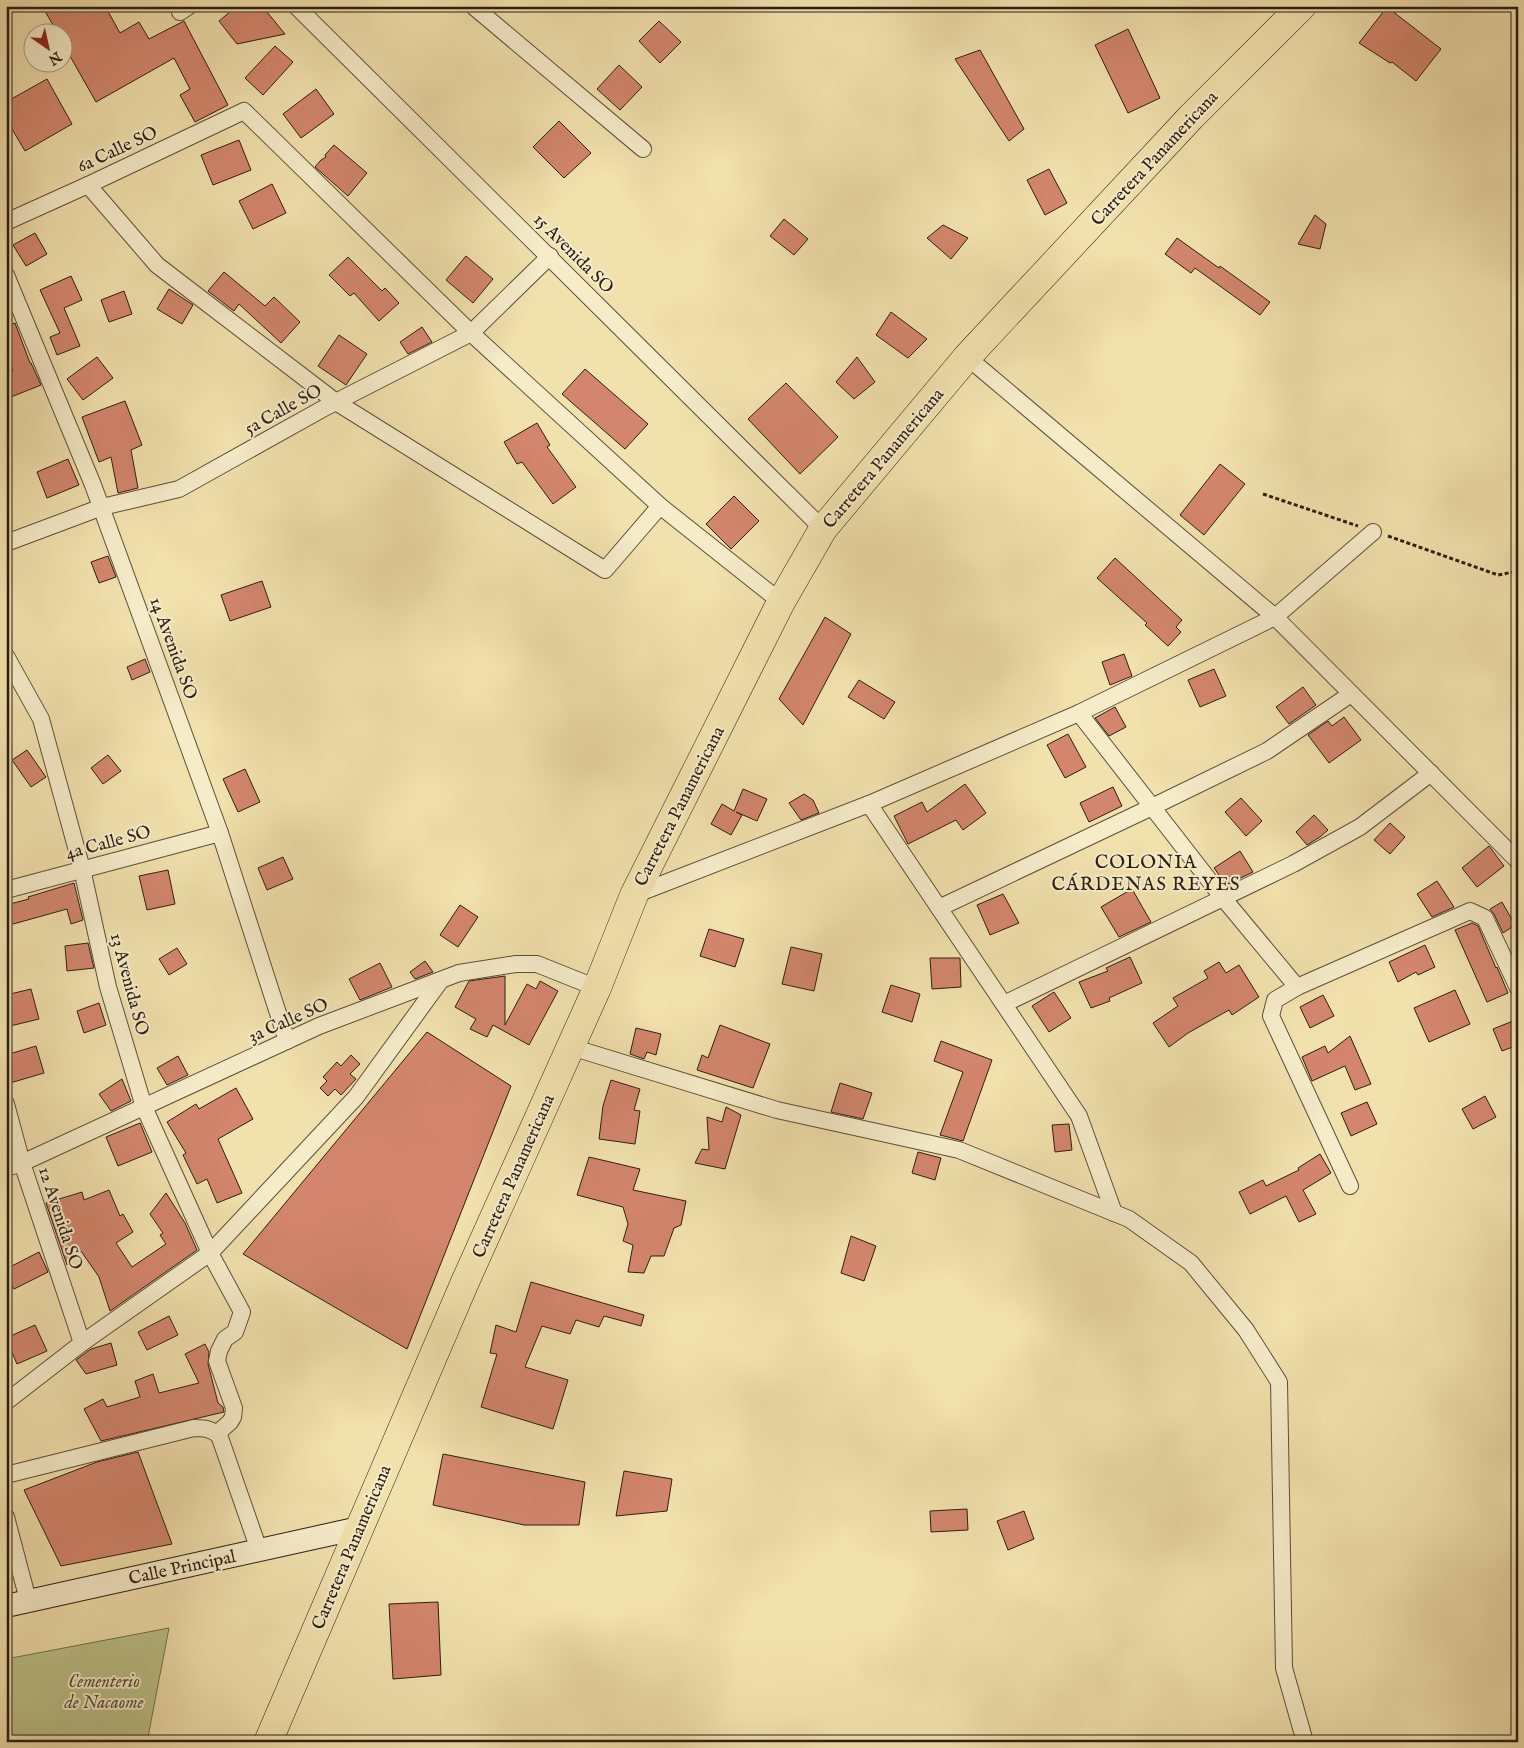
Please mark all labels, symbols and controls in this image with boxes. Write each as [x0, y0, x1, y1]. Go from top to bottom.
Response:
north arrow [22, 22, 72, 72]
text: N [45, 47, 66, 69]
street label: Carretera Panamericana [1086, 86, 1224, 231]
street label: 6a Calle SO [74, 122, 162, 179]
street label: 15 Avenida SO [528, 209, 618, 299]
street label: 5a Calle SO [241, 380, 327, 441]
street label: Carretera Panamericana [819, 384, 950, 534]
street label: 14 Avenida SO [143, 594, 202, 703]
street label: Carretera Panamericana [630, 723, 731, 891]
street label: 4a Calle SO [63, 821, 154, 866]
district label: COLONIA CÁRDENAS REYES [1051, 851, 1241, 897]
street label: 13 Avenida SO [104, 931, 153, 1038]
street label: 3a Calle SO [245, 994, 332, 1049]
street label: Carretera Panamericana [468, 1091, 561, 1262]
street label: 12 Avenida SO [32, 1164, 87, 1273]
street label: Carretera Panamericana [307, 1462, 398, 1633]
street label: Calle Principal [127, 1546, 238, 1591]
park label: Cementerio de Nacaome [63, 1671, 144, 1715]

